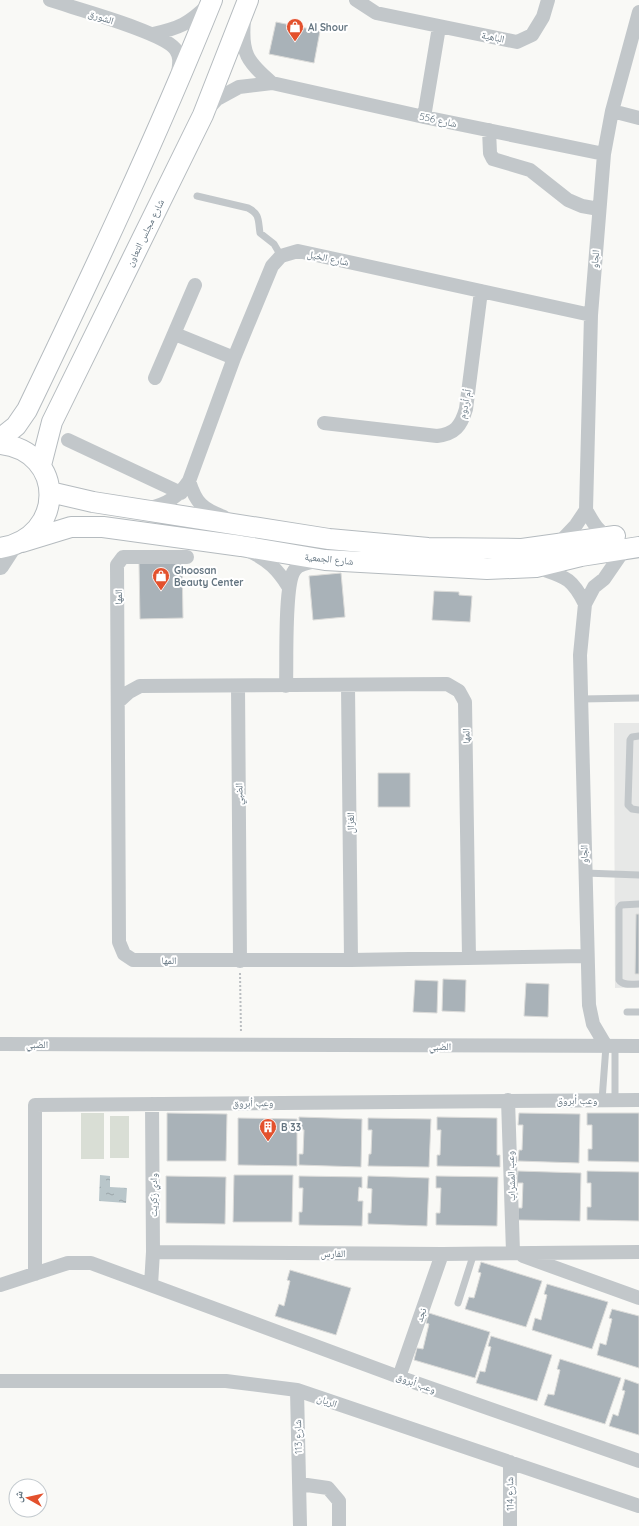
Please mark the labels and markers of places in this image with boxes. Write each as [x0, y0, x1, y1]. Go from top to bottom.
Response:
shop icon: Al Shour [285, 17, 305, 42]
place label: Al Shour [308, 21, 349, 34]
place label: Ghoosan Beauty Center [174, 564, 244, 589]
shop icon: Ghoosan Beauty Center [151, 566, 171, 591]
building icon: B 33 [258, 1117, 278, 1142]
place label: B 33 [281, 1121, 301, 1134]

